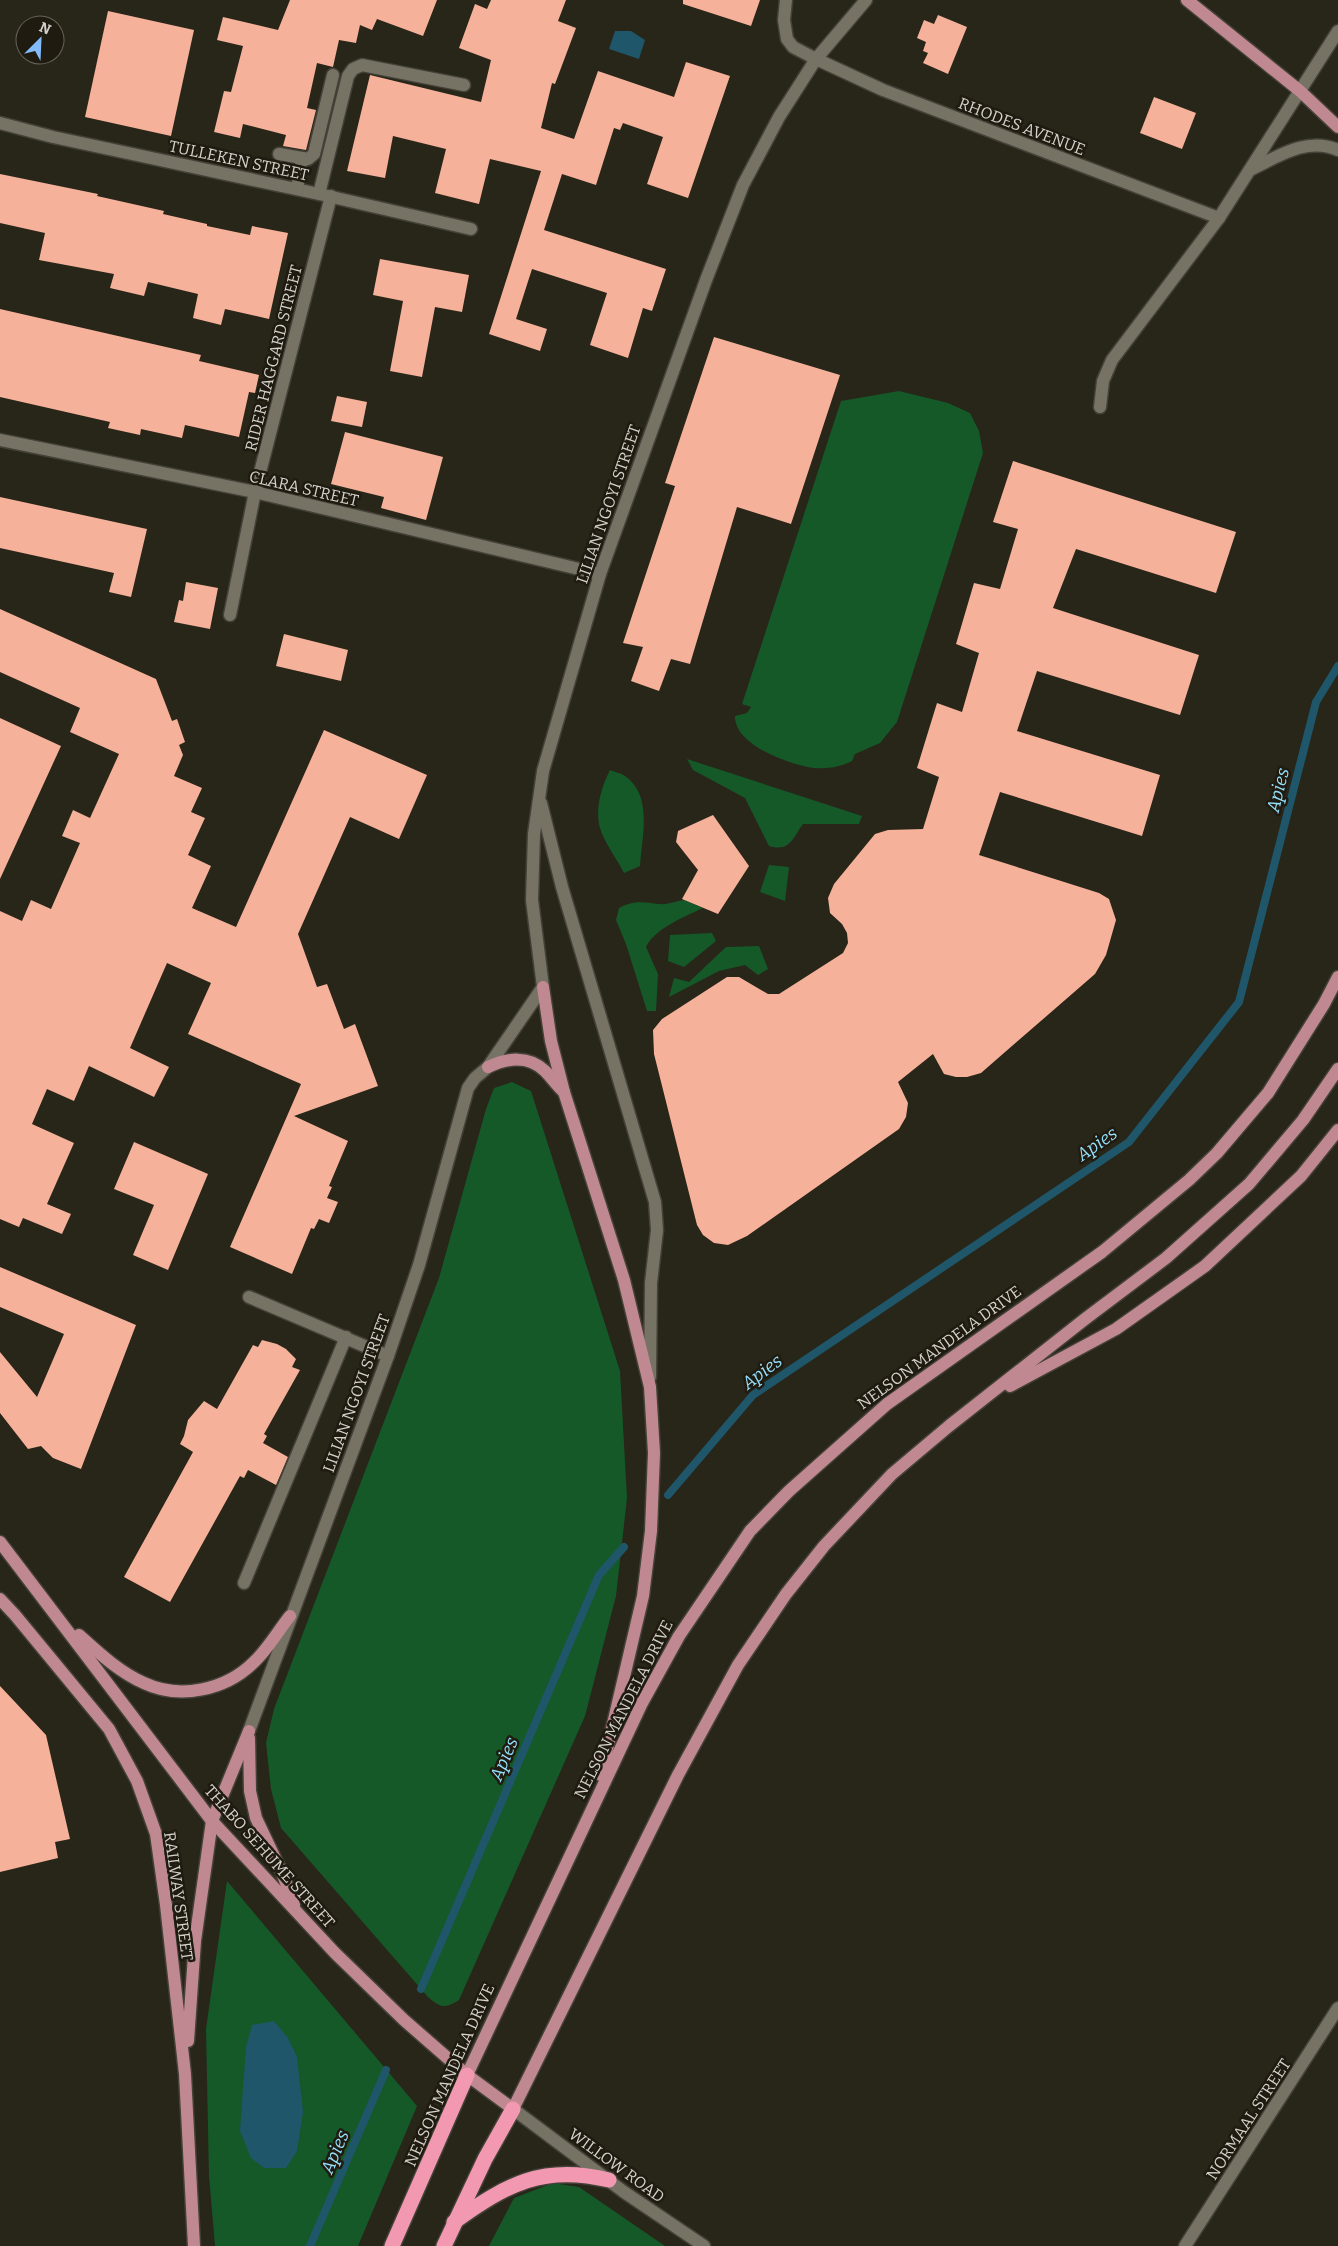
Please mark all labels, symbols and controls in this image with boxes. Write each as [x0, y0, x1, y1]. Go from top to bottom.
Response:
north arrow [15, 15, 65, 65]
text: N [37, 19, 54, 39]
street label: RHODES AVENUE [956, 94, 1088, 159]
street label: TULLEKEN STREET [167, 136, 311, 185]
street label: RIDER HAGGARD STREET [241, 263, 306, 453]
street label: LILIAN NGOYI STREET [572, 422, 645, 586]
street label: CLARA STREET [247, 467, 361, 510]
water label: Apies [1262, 765, 1294, 815]
water label: Apies [1071, 1122, 1122, 1166]
street label: NELSON MANDELA DRIVE [854, 1282, 1025, 1413]
street label: LILIAN NGOYI STREET [319, 1311, 394, 1475]
water label: Apies [737, 1349, 787, 1395]
street label: NELSON MANDELA DRIVE [570, 1617, 677, 1802]
water label: Apies [485, 1734, 523, 1785]
street label: THABO SEHUME STREET [200, 1781, 339, 1932]
street label: RAILWAY STREET [160, 1830, 197, 1962]
street label: NELSON MANDELA DRIVE [401, 1981, 498, 2169]
street label: NORMAAL STREET [1202, 2055, 1295, 2183]
street label: WILLOW ROAD [565, 2124, 668, 2206]
water label: Apies [316, 2127, 354, 2178]

